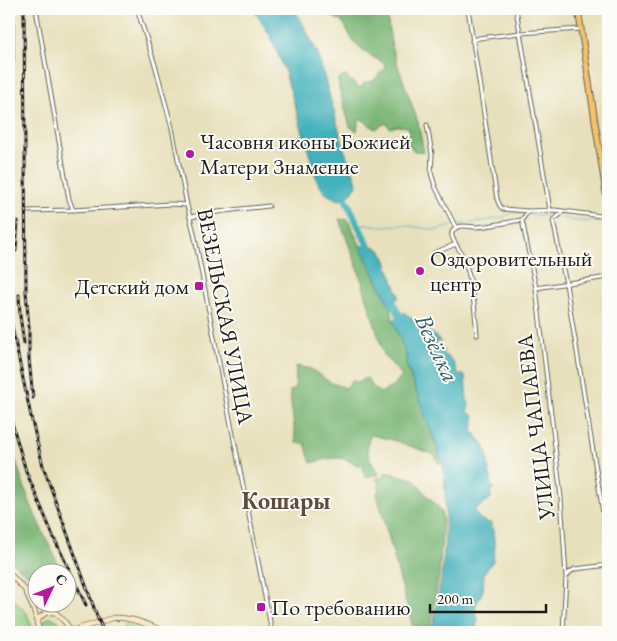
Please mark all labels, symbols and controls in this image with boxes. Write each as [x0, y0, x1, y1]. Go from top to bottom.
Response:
place label: Часовня иконы Божией Матери Знамение [200, 127, 411, 181]
marker: Часовня иконы Божией Матери Знамение [184, 148, 196, 160]
street label: ВЕЗЕЛЬСКАЯ УЛИЦА [190, 205, 261, 427]
place label: Оздоровительный центр [430, 244, 593, 298]
marker: Оздоровительный центр [414, 265, 426, 277]
place label: Детский дом [75, 272, 189, 301]
marker: Детский дом [193, 280, 205, 292]
water label: Везёлка [408, 308, 467, 387]
street label: УЛИЦА ЧАПАЕВА [510, 332, 561, 522]
district label: Кошары [242, 485, 330, 516]
north arrow [28, 564, 78, 614]
text: С [52, 569, 72, 589]
scale bar [430, 581, 546, 613]
text: 200 m [437, 589, 474, 608]
place label: По требованию [271, 593, 411, 622]
marker: По требованию [255, 601, 267, 613]

